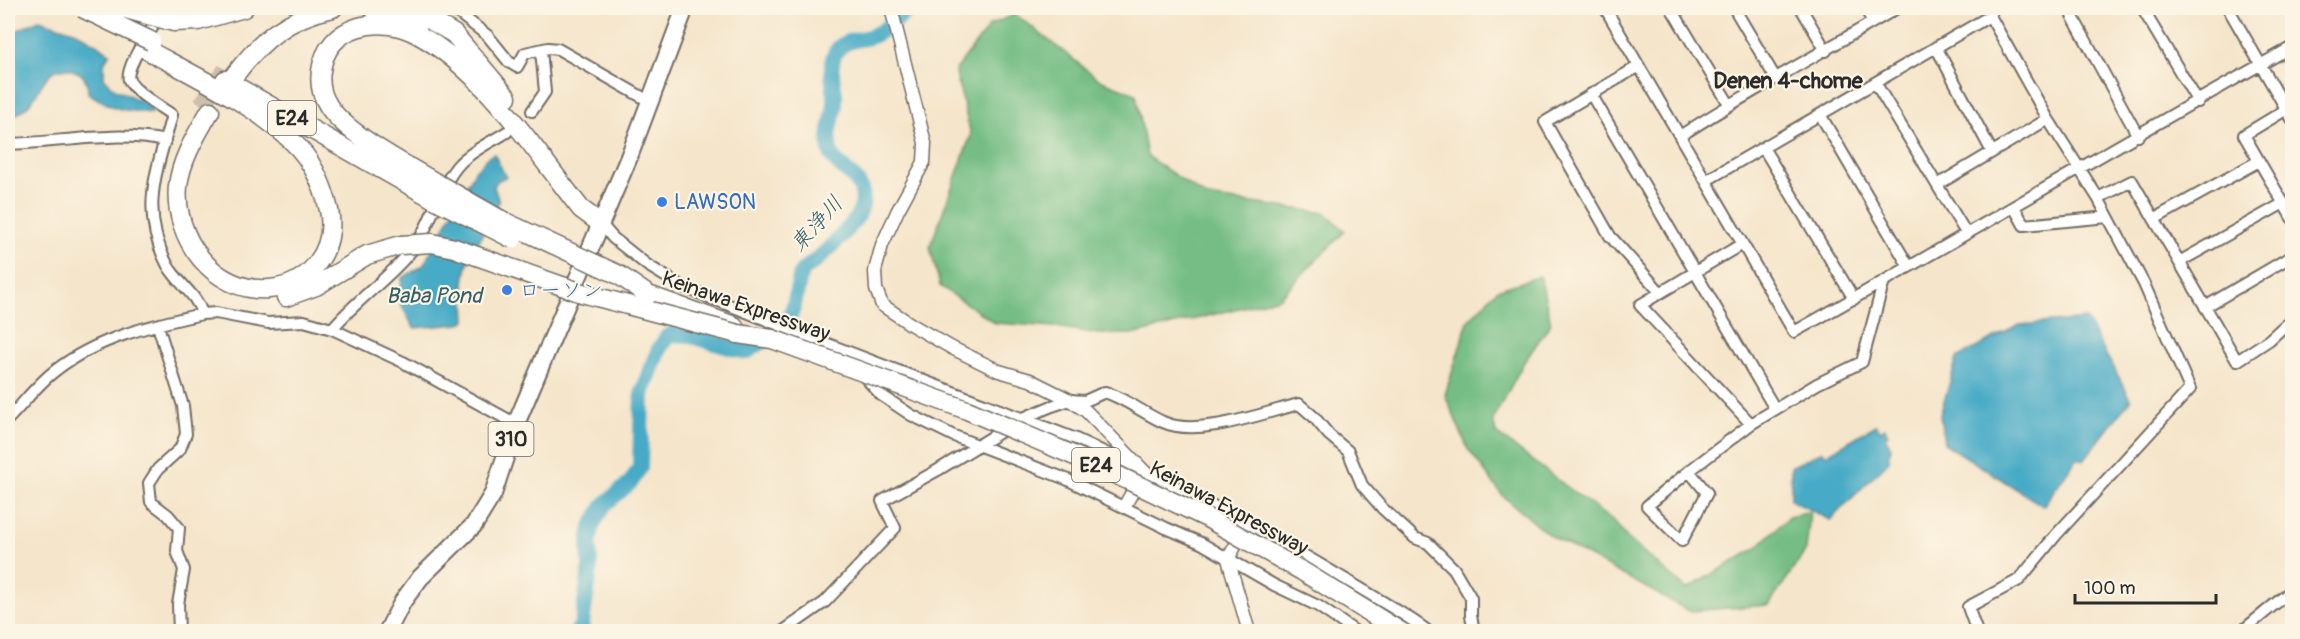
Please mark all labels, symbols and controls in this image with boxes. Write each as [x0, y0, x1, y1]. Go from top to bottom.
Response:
district label: Denen 4-chome [1713, 67, 1864, 95]
road number: E24 [268, 101, 316, 135]
place label: LAWSON [674, 189, 756, 216]
water label: 東浄川 [784, 190, 849, 258]
marker: LAWSON [655, 195, 669, 209]
street label: Keinawa Expressway [658, 265, 834, 348]
place label: ローソン [519, 277, 603, 304]
water label: Baba Pond [386, 282, 485, 310]
marker: ローソン [500, 283, 514, 297]
road number: 310 [488, 422, 534, 456]
road number: E24 [1072, 448, 1120, 482]
street label: Keinawa Expressway [1145, 455, 1313, 562]
scale bar [2075, 567, 2216, 605]
text: 100 m [2084, 577, 2136, 600]

